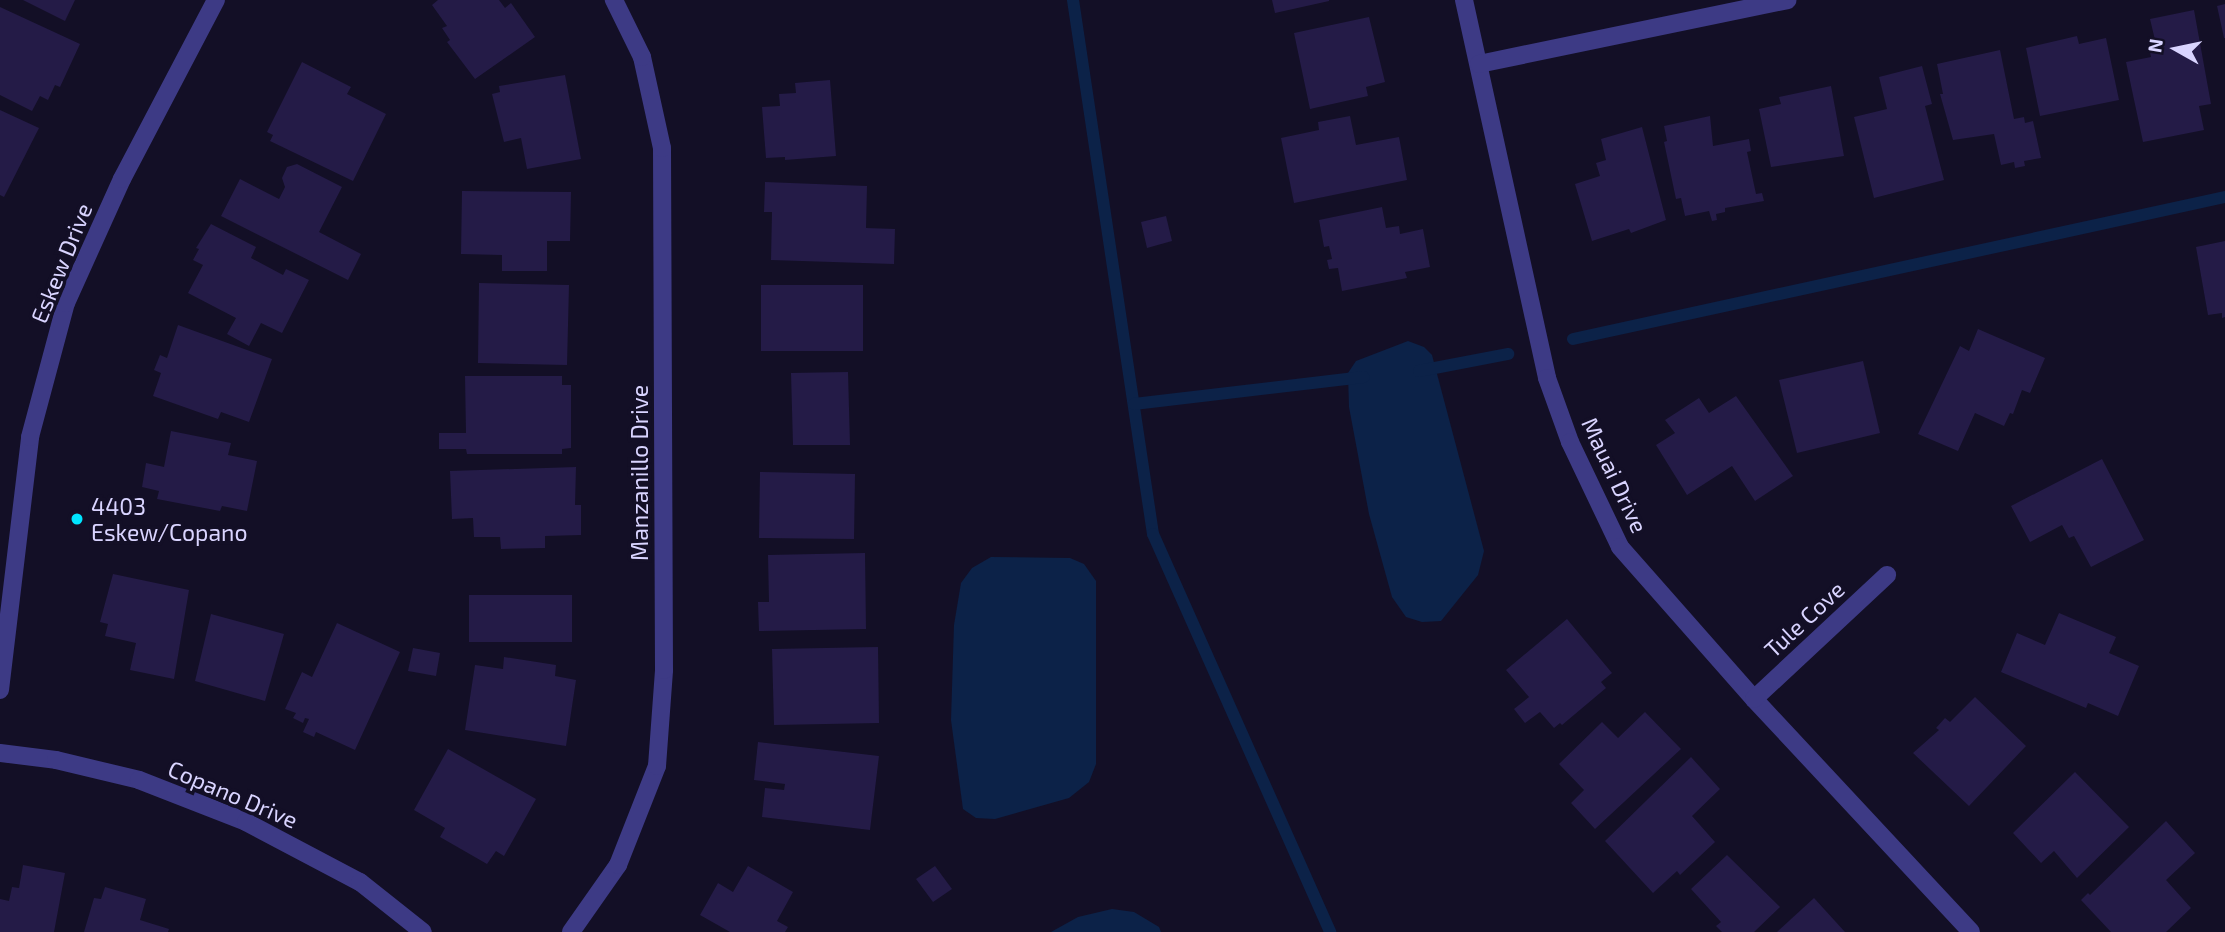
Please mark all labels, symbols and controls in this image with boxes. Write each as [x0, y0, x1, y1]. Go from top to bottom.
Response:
north arrow [2141, 14, 2211, 84]
text: N [2142, 37, 2167, 54]
street label: Eskew Drive [24, 199, 98, 327]
street label: Manzanillo Drive [625, 385, 653, 561]
street label: Mauai Drive [1576, 413, 1654, 537]
place label: 4403 Eskew/Copano [91, 492, 247, 546]
marker: 4403 Eskew/Copano [69, 511, 85, 527]
street label: Tule Cove [1758, 575, 1850, 663]
street label: Copano Drive [164, 754, 302, 834]

